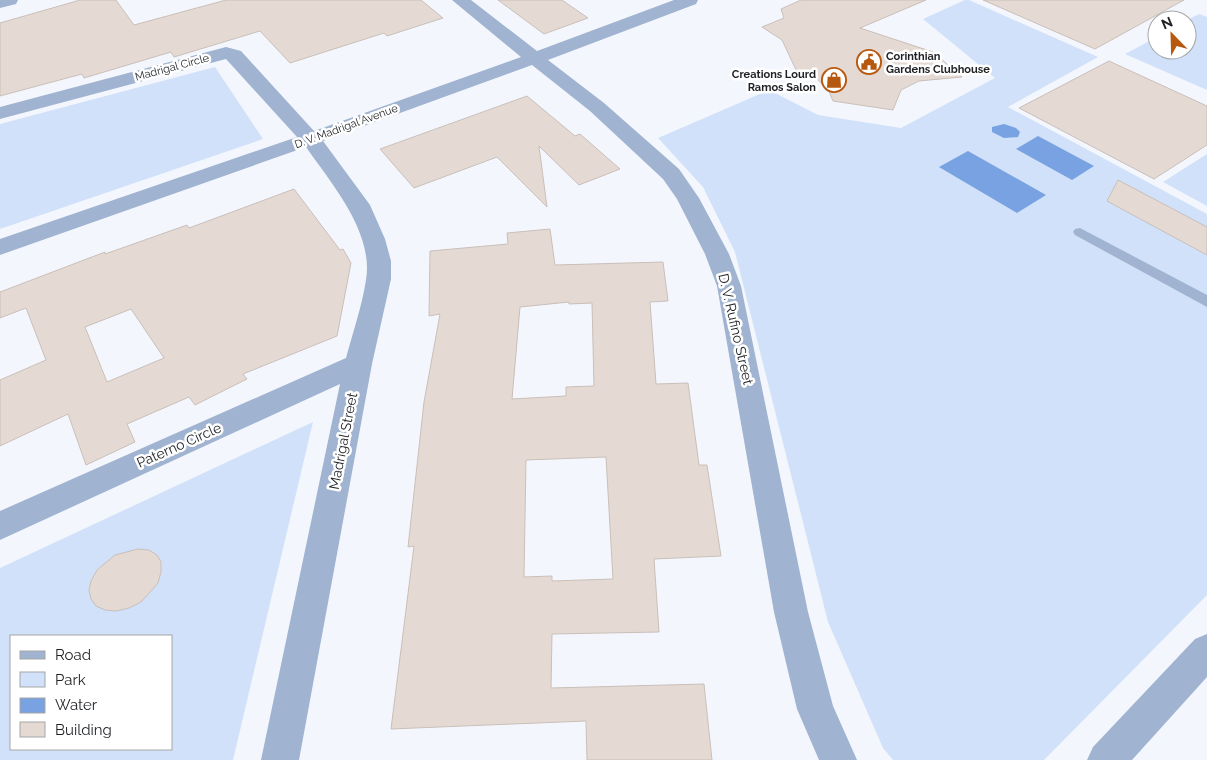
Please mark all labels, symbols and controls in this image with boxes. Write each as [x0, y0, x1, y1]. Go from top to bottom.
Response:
north arrow [1147, 10, 1197, 60]
text: N [1159, 14, 1175, 32]
public building icon: Corinthian Gardens Clubhouse [856, 49, 882, 75]
place label: Corinthian Gardens Clubhouse [886, 50, 990, 76]
street label: Madrigal Circle [134, 51, 211, 84]
shop icon: Creations Lourd Ramos Salon [821, 67, 847, 93]
place label: Creations Lourd Ramos Salon [732, 68, 816, 94]
street label: D. V. Madrigal Avenue [293, 102, 400, 151]
street label: D. V. Rufino Street [715, 272, 757, 386]
street label: Madrigal Street [326, 391, 360, 491]
street label: Paterno Circle [134, 419, 224, 471]
legend [10, 635, 172, 750]
text: Road [55, 646, 91, 664]
text: Park [55, 671, 86, 689]
text: Water [55, 696, 98, 714]
text: Building [55, 721, 112, 739]

